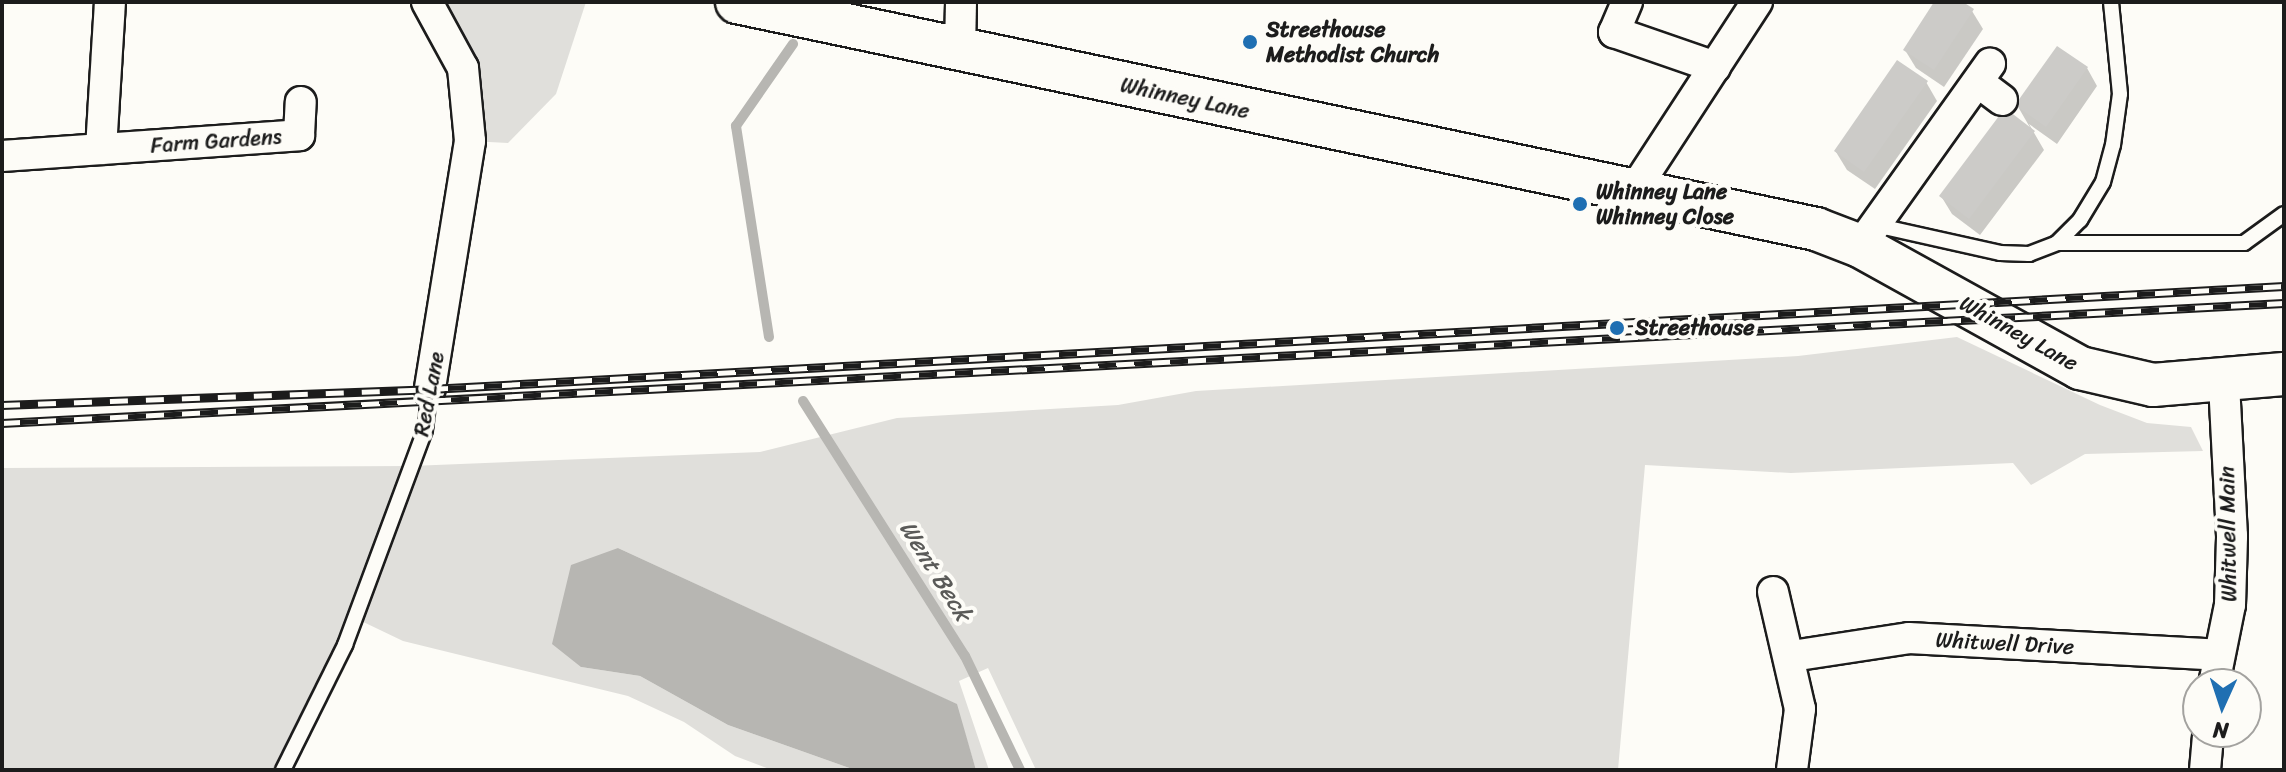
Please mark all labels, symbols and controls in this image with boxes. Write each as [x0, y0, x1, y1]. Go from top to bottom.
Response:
place label: Streethouse Methodist Church [1266, 16, 1439, 68]
marker: Streethouse Methodist Church [1241, 33, 1259, 51]
street label: Whinney Lane [1118, 71, 1252, 125]
street label: Farm Gardens [149, 123, 283, 159]
place label: Whinney Lane Whinney Close [1596, 178, 1735, 230]
marker: Whinney Lane Whinney Close [1571, 195, 1589, 213]
street label: Whinney Lane [1955, 290, 2083, 376]
place label: Streethouse [1635, 315, 1755, 341]
marker: Streethouse [1606, 317, 1628, 339]
street label: Red Lane [408, 349, 450, 439]
street label: Whitwell Main [2214, 466, 2242, 602]
water label: Went Beck [893, 516, 977, 626]
street label: Whitwell Drive [1935, 626, 2075, 660]
north arrow [2182, 668, 2262, 748]
text: N [2212, 711, 2229, 750]

